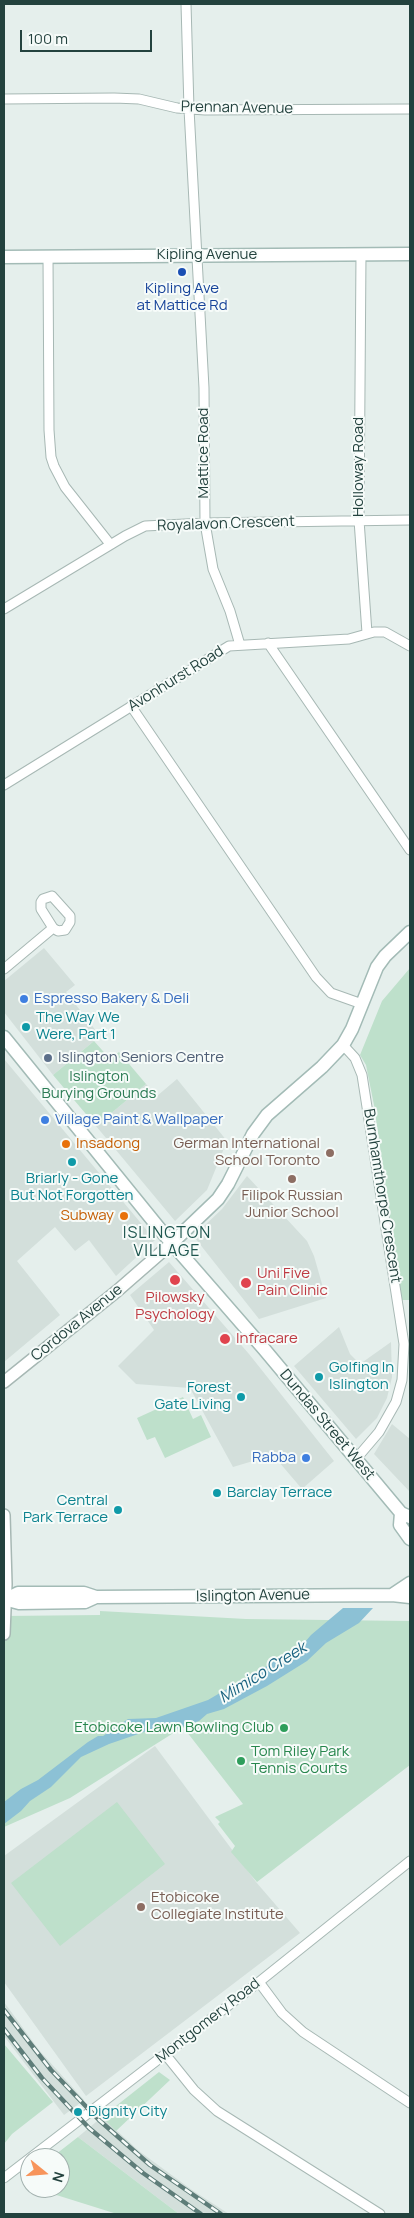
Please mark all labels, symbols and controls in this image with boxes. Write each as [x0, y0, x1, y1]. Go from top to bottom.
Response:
scale bar [22, 20, 155, 52]
text: 100 m [28, 28, 68, 49]
street label: Prennan Avenue [181, 98, 293, 118]
street label: Kipling Avenue [157, 246, 257, 264]
marker: Kipling Ave at Mattice Rd [176, 266, 188, 278]
place label: Kipling Ave at Mattice Rd [136, 280, 228, 315]
street label: Mattice Road [195, 408, 213, 498]
street label: Holloway Road [350, 417, 368, 517]
street label: Royalavon Crescent [157, 513, 295, 535]
street label: Avonhurst Road [125, 642, 227, 716]
place label: Espresso Bakery & Deli [34, 990, 189, 1008]
marker: Espresso Bakery & Deli [18, 993, 30, 1005]
place label: The Way We Were, Part 1 [36, 1009, 120, 1044]
marker: The Way We Were, Part 1 [20, 1021, 32, 1033]
place label: Islington Seniors Centre [58, 1049, 224, 1067]
marker: Islington Seniors Centre [42, 1052, 54, 1064]
park label: Islington Burying Grounds [42, 1068, 156, 1103]
street label: Burnhamthorpe Crescent [359, 1107, 405, 1285]
place label: Village Paint & Wallpaper [55, 1111, 223, 1129]
marker: Village Paint & Wallpaper [39, 1114, 51, 1126]
place label: Insadong [76, 1135, 140, 1153]
place label: German International School Toronto [174, 1135, 320, 1170]
marker: Insadong [60, 1138, 72, 1150]
marker: German International School Toronto [324, 1147, 336, 1159]
marker: Briarly - Gone But Not Forgotten [66, 1156, 78, 1168]
place label: Briarly - Gone But Not Forgotten [11, 1170, 133, 1205]
marker: Filipok Russian Junior School [286, 1173, 298, 1185]
place label: Filipok Russian Junior School [241, 1187, 343, 1222]
place label: Subway [60, 1207, 114, 1225]
marker: Subway [118, 1210, 130, 1222]
district label: ISLINGTON VILLAGE [122, 1224, 212, 1262]
place label: Uni Five Pain Clinic [257, 1265, 328, 1300]
marker: Pilowsky Psychology [168, 1273, 182, 1287]
marker: Uni Five Pain Clinic [239, 1276, 253, 1290]
street label: Cordova Avenue [28, 1281, 126, 1365]
place label: Pilowsky Psychology [135, 1289, 215, 1324]
place label: Infracare [236, 1330, 298, 1348]
marker: Infracare [218, 1332, 232, 1346]
place label: Golfing In Islington [329, 1359, 394, 1394]
street label: Dundas Street West [276, 1366, 378, 1484]
marker: Golfing In Islington [313, 1371, 325, 1383]
place label: Forest Gate Living [155, 1379, 231, 1414]
marker: Forest Gate Living [235, 1391, 247, 1403]
place label: Rabba [252, 1449, 296, 1467]
marker: Rabba [300, 1452, 312, 1464]
place label: Barclay Terrace [227, 1484, 332, 1502]
marker: Barclay Terrace [211, 1487, 223, 1499]
place label: Central Park Terrace [23, 1492, 108, 1527]
marker: Central Park Terrace [112, 1504, 124, 1516]
street label: Islington Avenue [196, 1586, 310, 1606]
water label: Mimico Creek [216, 1639, 310, 1707]
place label: Etobicoke Lawn Bowling Club [74, 1719, 274, 1737]
marker: Etobicoke Lawn Bowling Club [278, 1722, 290, 1734]
place label: Tom Riley Park Tennis Courts [251, 1743, 349, 1778]
marker: Tom Riley Park Tennis Courts [235, 1755, 247, 1767]
place label: Etobicoke Collegiate Institute [151, 1889, 284, 1924]
marker: Etobicoke Collegiate Institute [135, 1901, 147, 1913]
street label: Montgomery Road [152, 1975, 264, 2067]
place label: Dignity City [88, 2103, 167, 2121]
marker: Dignity City [72, 2106, 84, 2118]
north arrow [20, 2148, 70, 2198]
text: N [48, 2170, 69, 2185]

